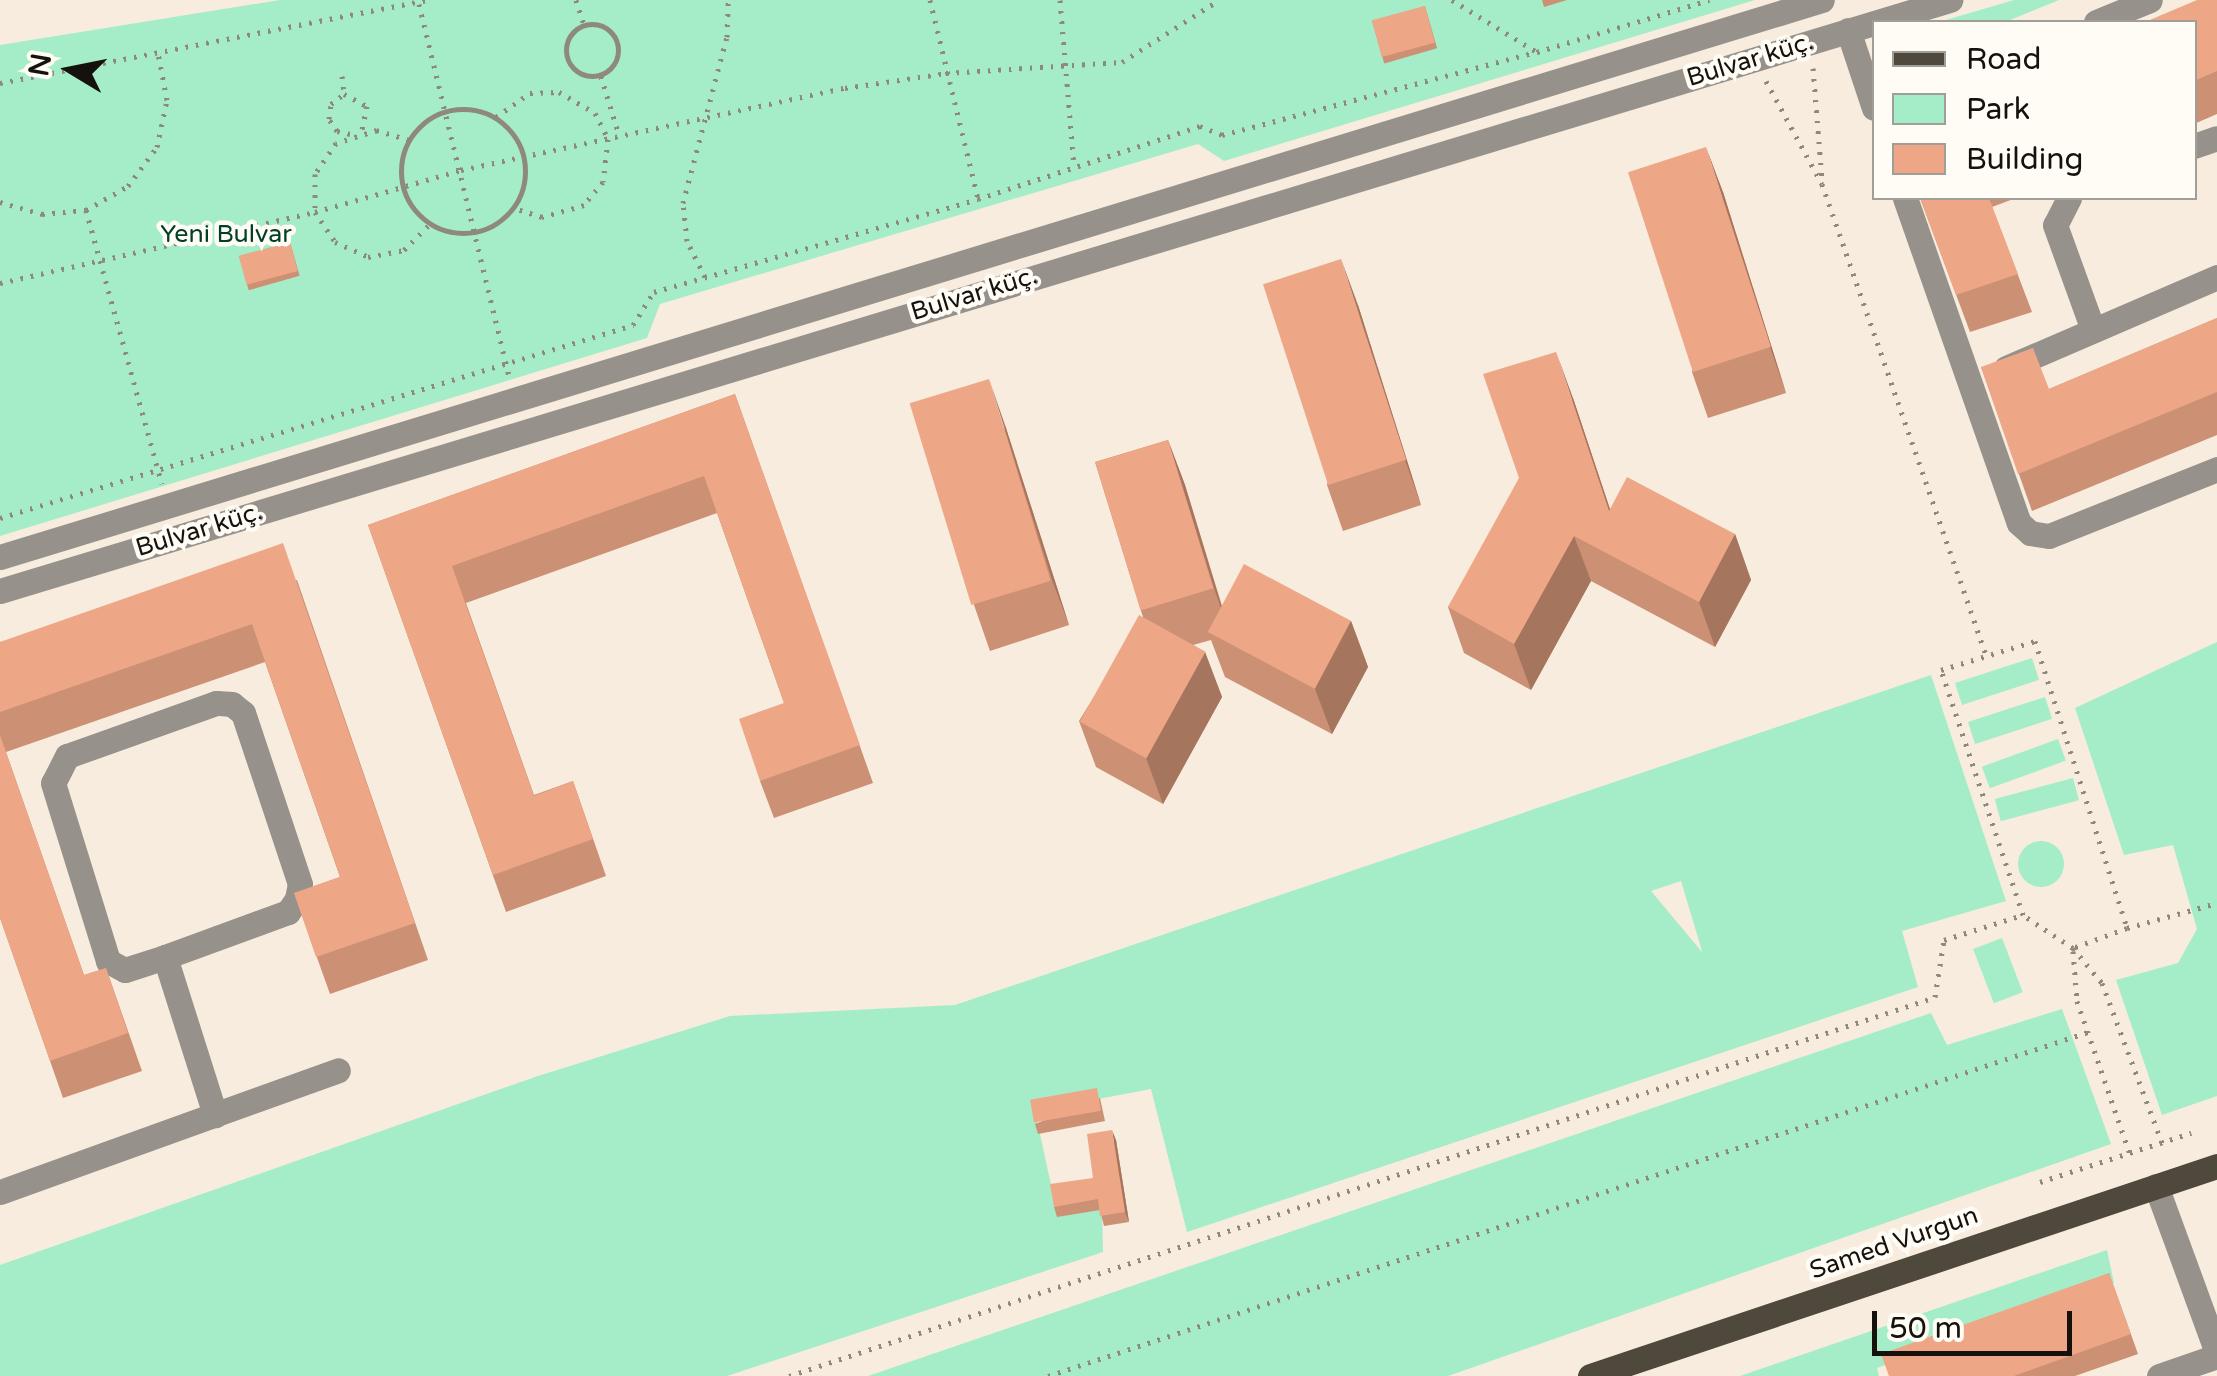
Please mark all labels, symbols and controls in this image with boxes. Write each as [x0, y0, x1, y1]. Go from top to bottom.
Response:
north arrow [20, 20, 120, 120]
legend [1872, 20, 2197, 200]
street label: Bulvar küç. [1683, 27, 1817, 93]
text: Road [1966, 41, 2041, 78]
text: N [22, 51, 59, 79]
text: Park [1966, 91, 2030, 128]
text: Building [1966, 141, 2083, 178]
park label: Yeni Bulvar [160, 219, 292, 249]
street label: Bulvar küç. [907, 261, 1041, 327]
street label: Bulvar küç. [132, 497, 266, 563]
street label: Samed Vurgun [1806, 1200, 1982, 1286]
scale bar [1877, 1291, 2077, 1353]
text: 50 m [1889, 1310, 1962, 1347]

